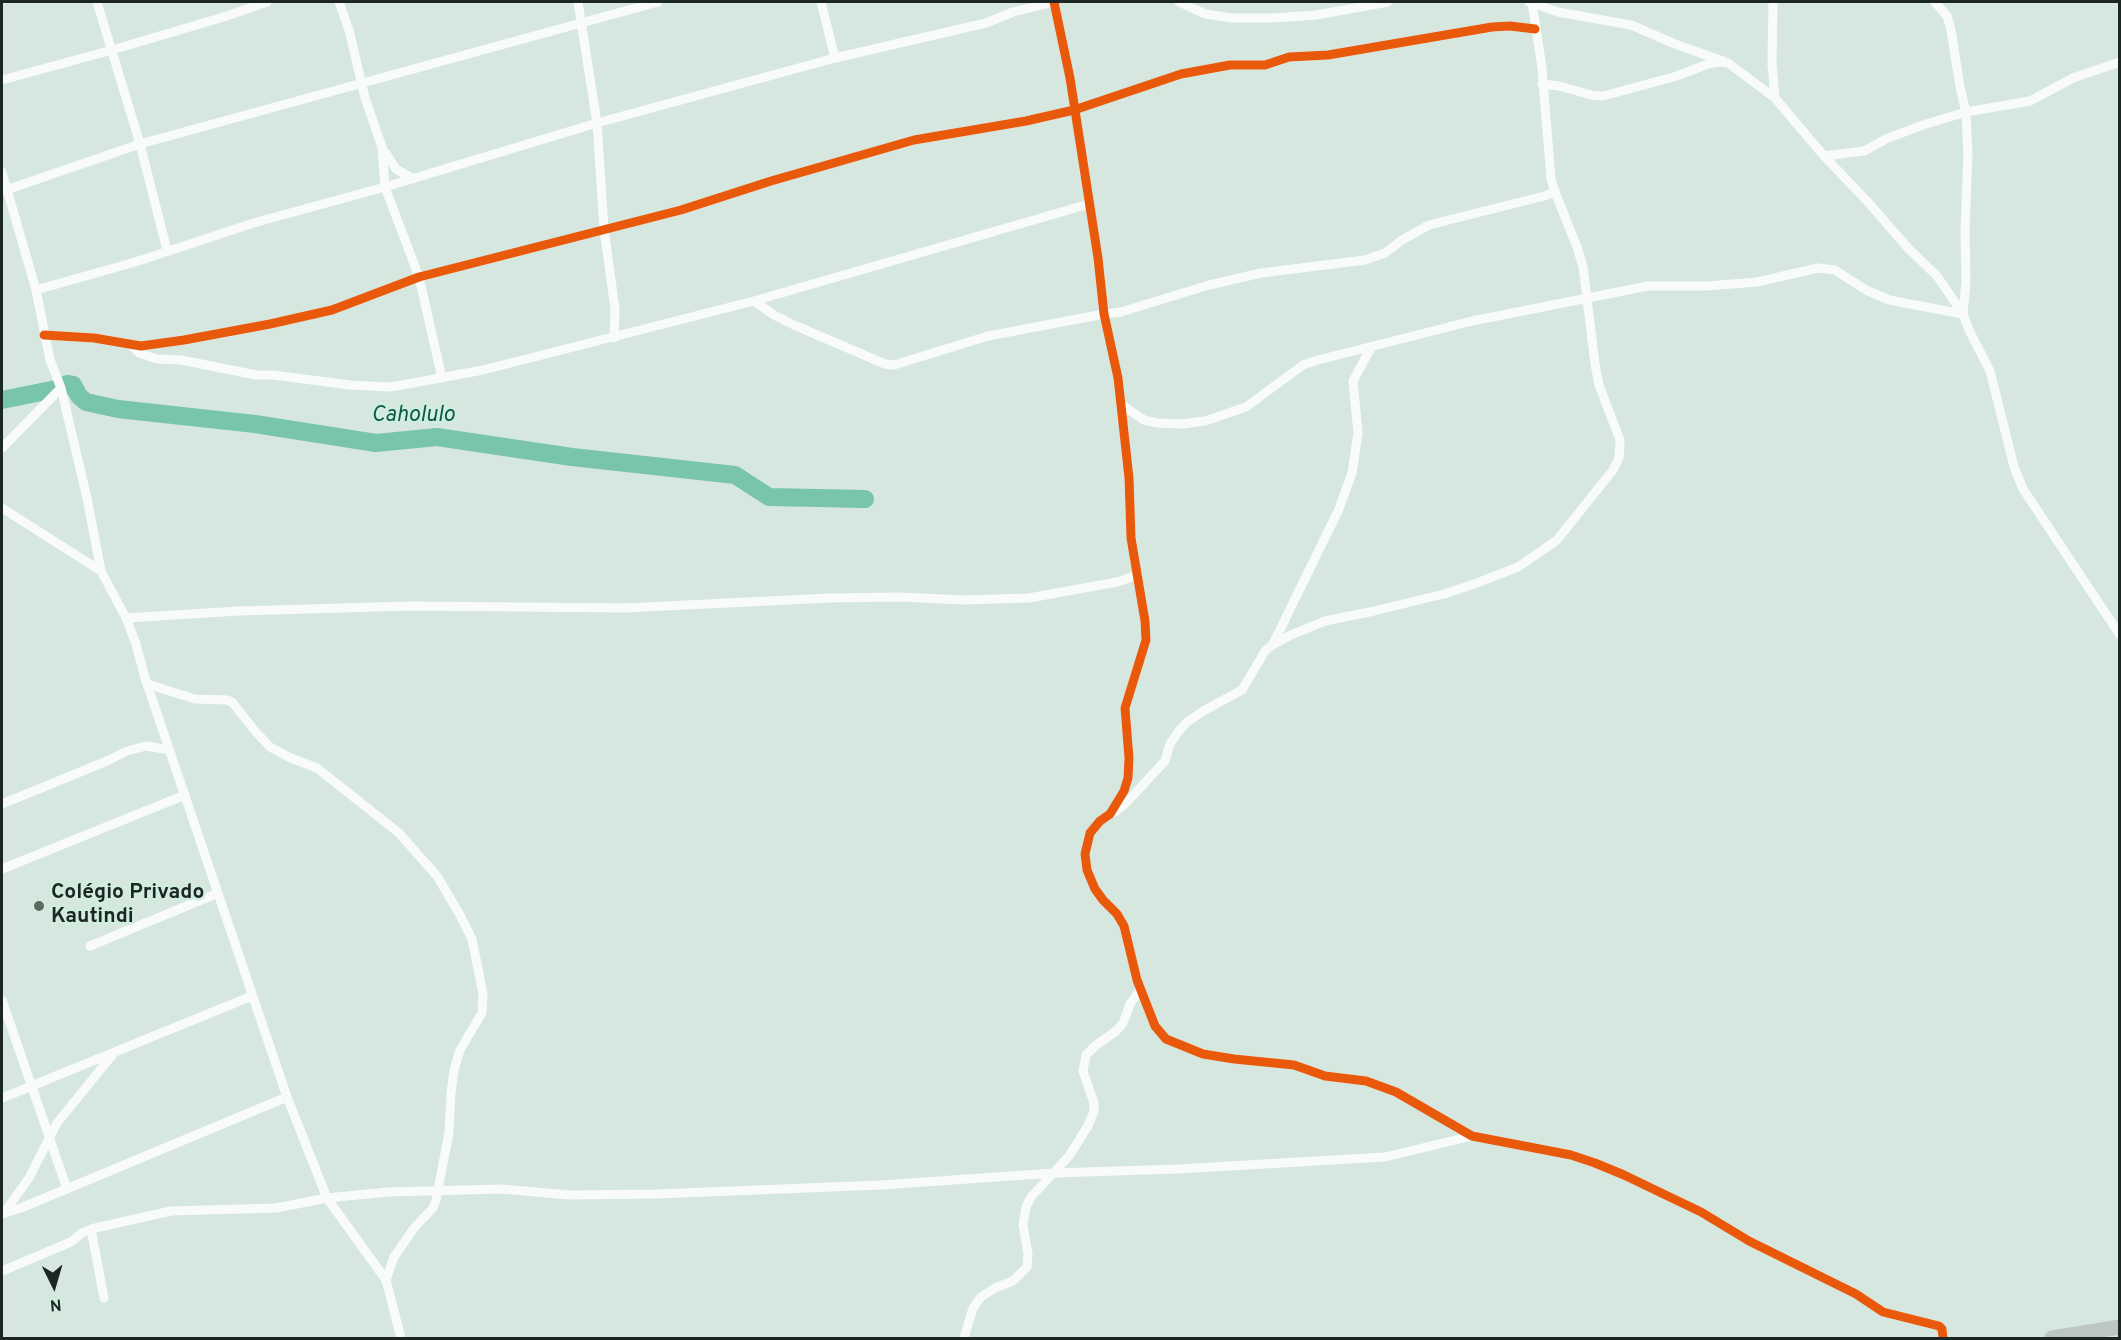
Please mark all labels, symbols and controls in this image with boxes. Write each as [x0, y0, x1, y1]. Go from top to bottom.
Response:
water label: Caholulo [371, 404, 455, 430]
place label: Colégio Privado Kautindi [51, 881, 204, 931]
marker: Colégio Privado Kautindi [32, 899, 46, 913]
north arrow [24, 1256, 84, 1316]
text: N [49, 1293, 62, 1314]

